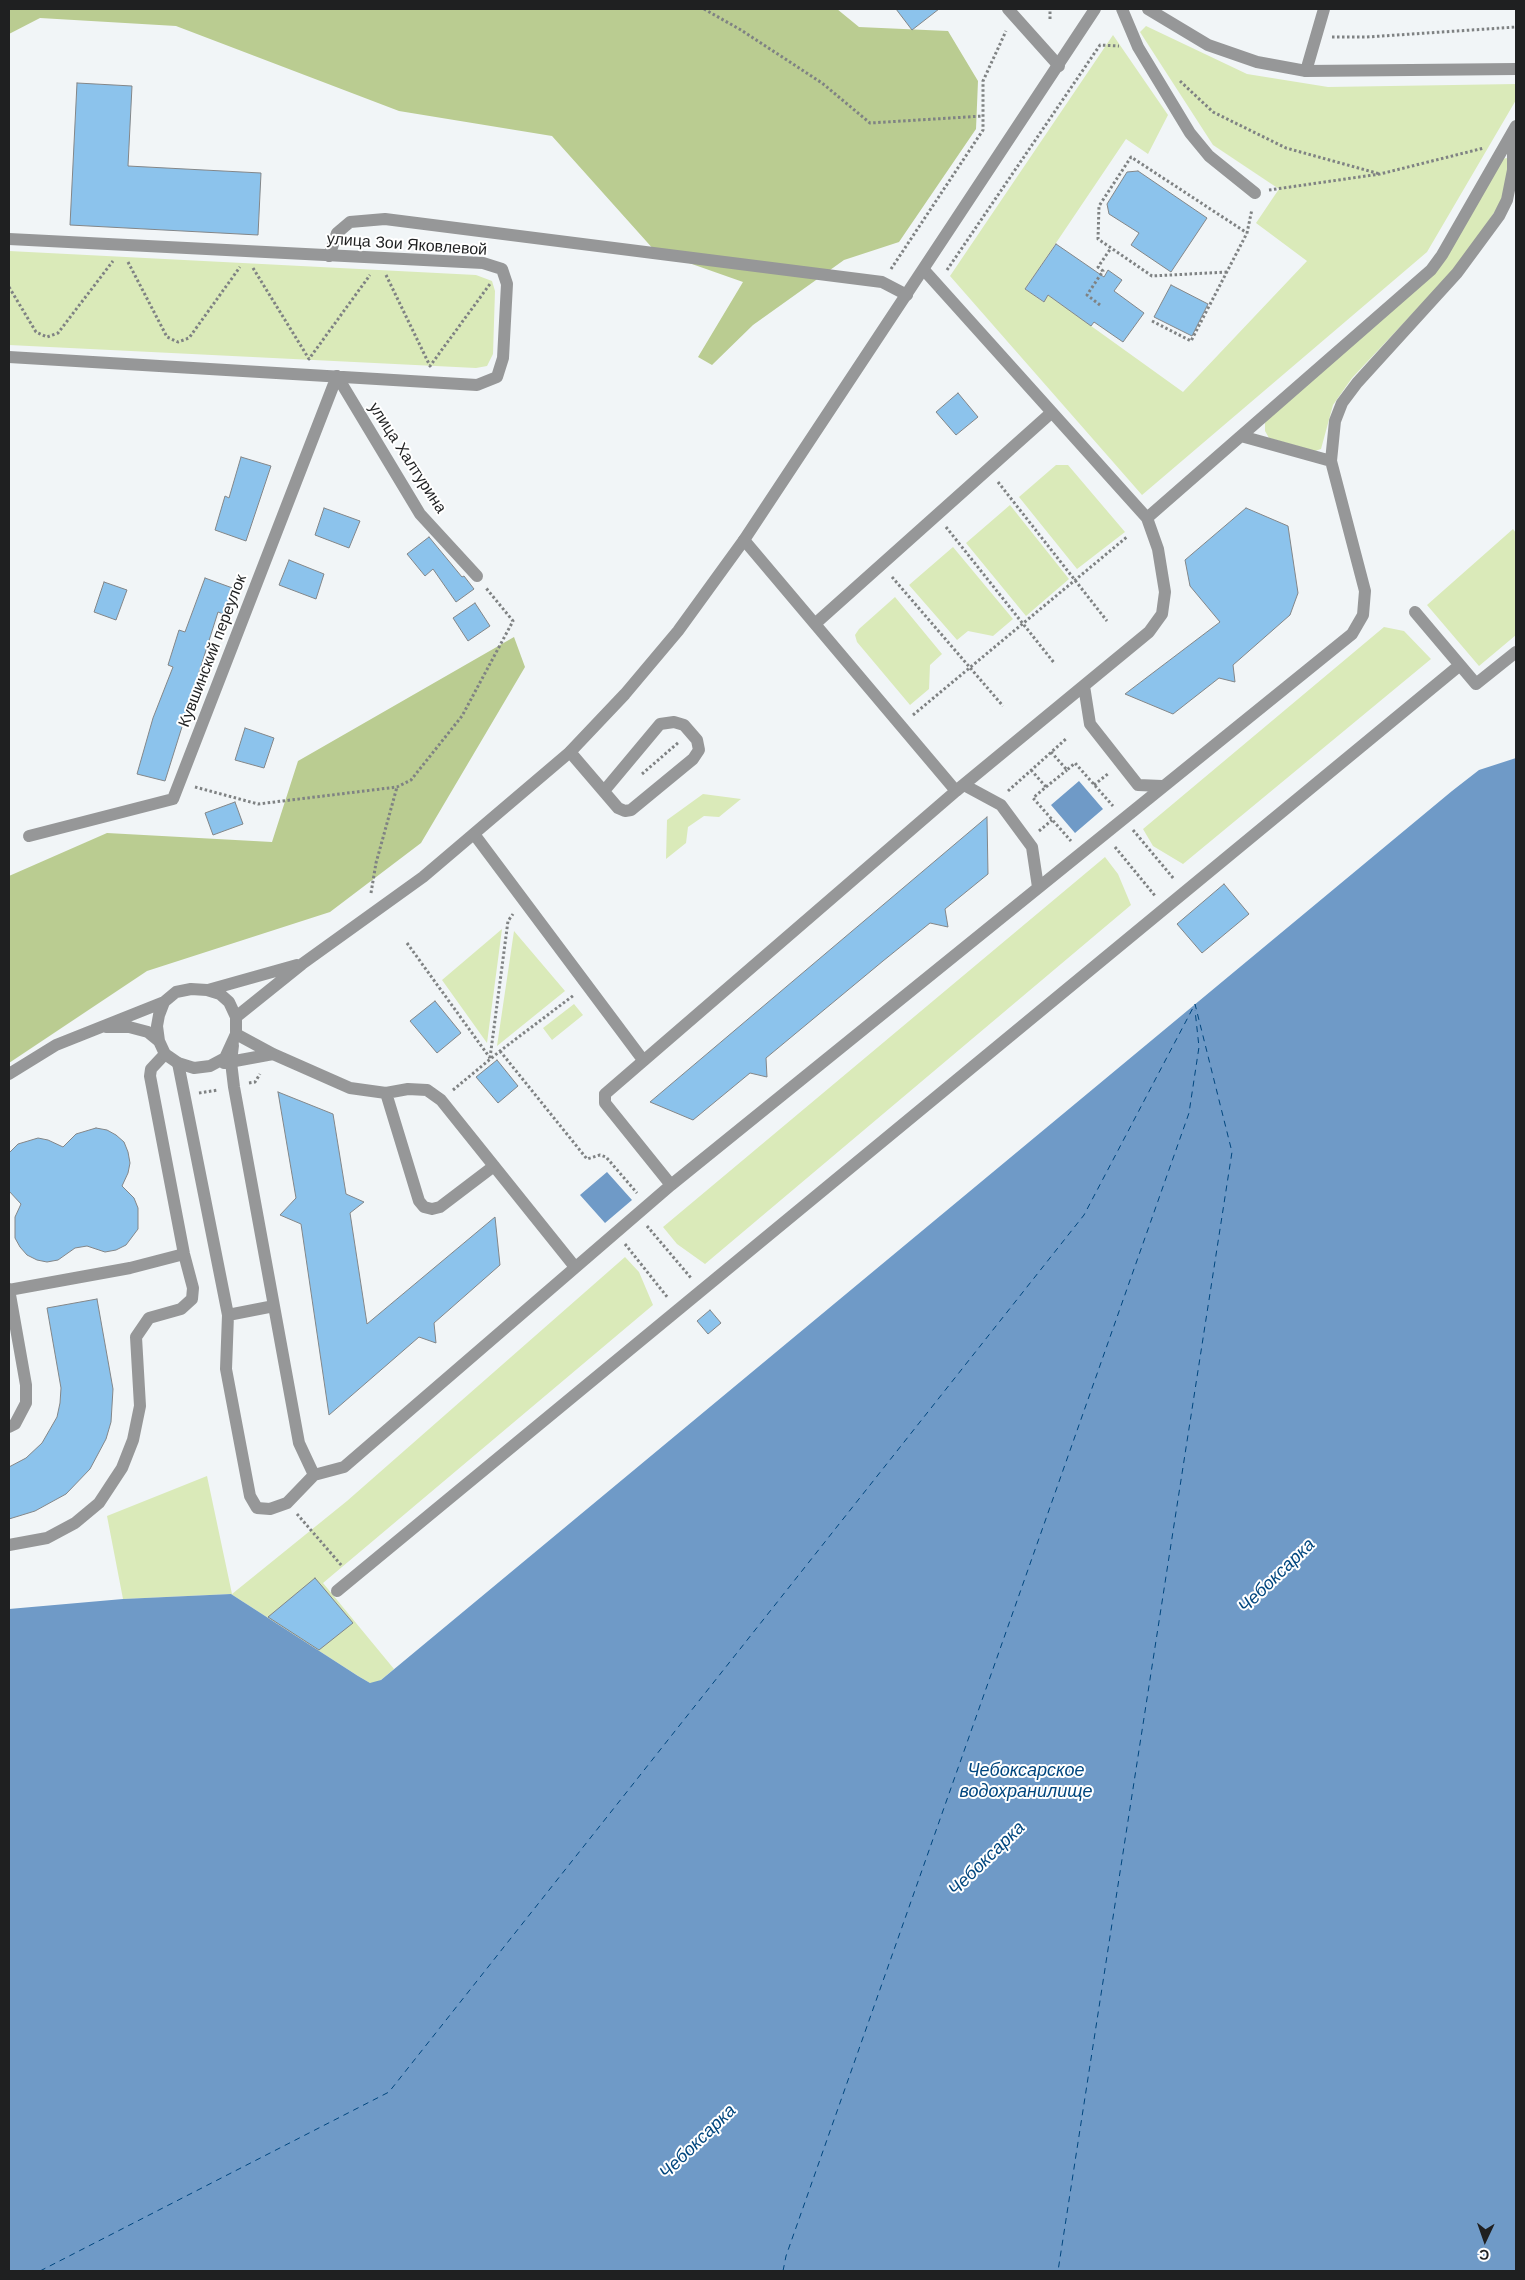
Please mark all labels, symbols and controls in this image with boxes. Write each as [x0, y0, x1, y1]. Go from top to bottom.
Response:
street label: улица Зои Яковлевой [326, 230, 488, 260]
street label: улица Халтурина [364, 399, 450, 517]
street label: Кувшинский переулок [175, 572, 251, 730]
water label: Чебоксарка [1234, 1534, 1320, 1618]
water label: Чебоксарское водохранилище [959, 1760, 1093, 1802]
water label: Чебоксарка [944, 1817, 1030, 1901]
water label: Чебоксарка [655, 2100, 741, 2184]
north arrow [1460, 2215, 1510, 2265]
text: С [1479, 2247, 1490, 2263]

